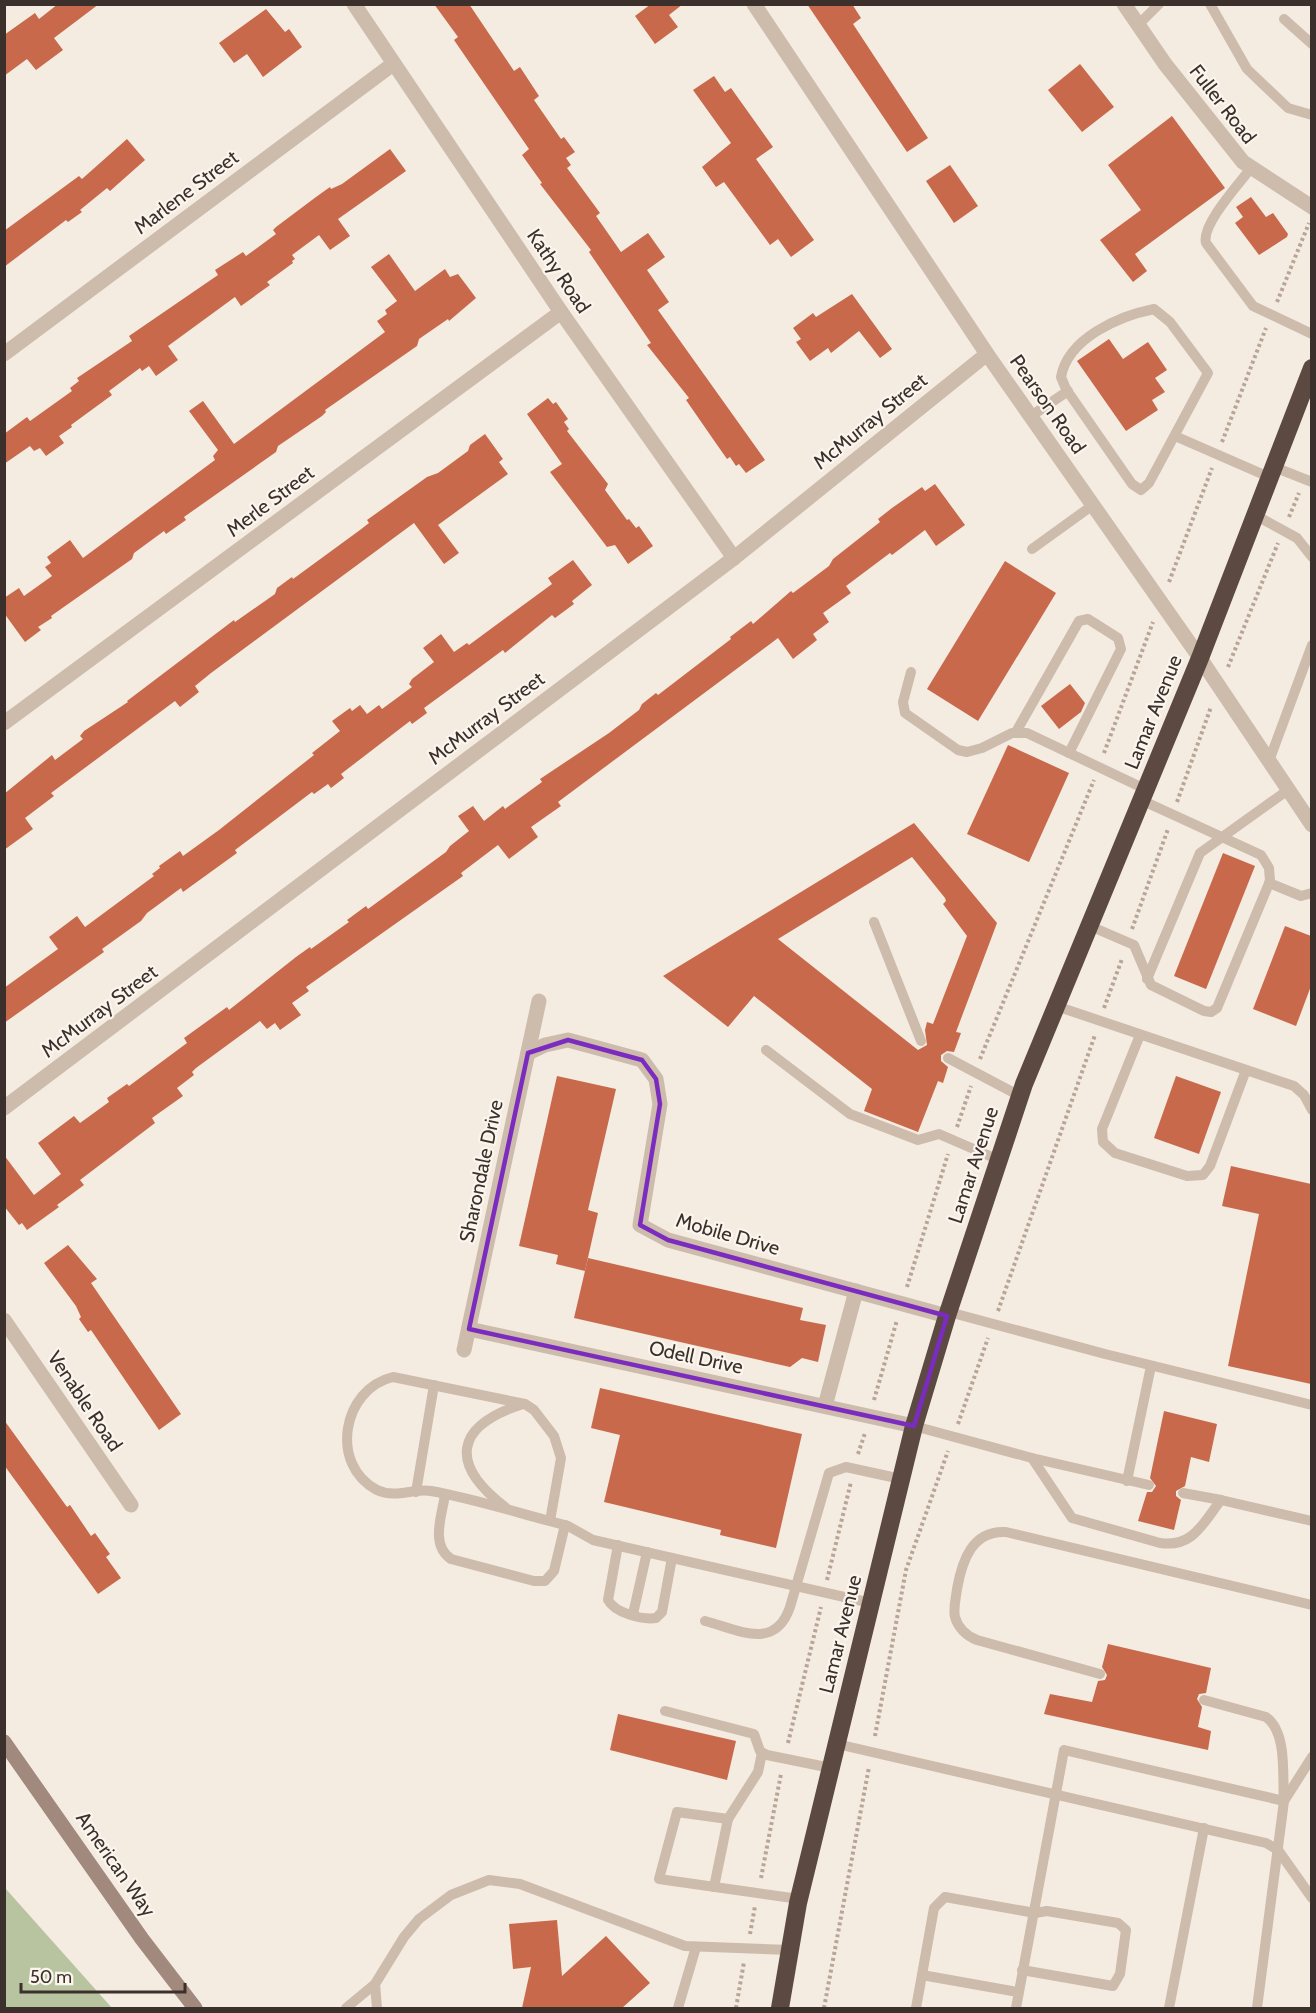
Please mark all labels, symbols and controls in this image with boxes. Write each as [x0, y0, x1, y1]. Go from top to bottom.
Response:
street label: Fuller Road [1185, 60, 1261, 148]
street label: Marlene Street [129, 145, 243, 239]
street label: Kathy Road [522, 224, 596, 318]
street label: Pearson Road [1005, 350, 1091, 458]
street label: McMurray Street [808, 368, 932, 474]
street label: Merle Street [222, 460, 319, 542]
street label: Lamar Avenue [1119, 651, 1187, 773]
street label: McMurray Street [423, 666, 549, 769]
street label: McMurray Street [36, 959, 162, 1062]
street label: Sharondale Drive [454, 1098, 508, 1244]
street label: Lamar Avenue [943, 1104, 1003, 1226]
street label: Mobile Drive [673, 1208, 783, 1260]
street label: Odell Drive [647, 1335, 745, 1379]
street label: Venable Road [43, 1346, 127, 1456]
street label: Lamar Avenue [814, 1572, 866, 1696]
street label: American Way [71, 1807, 161, 1921]
scale bar [21, 1956, 184, 1994]
text: 50 m [30, 1966, 72, 1988]

